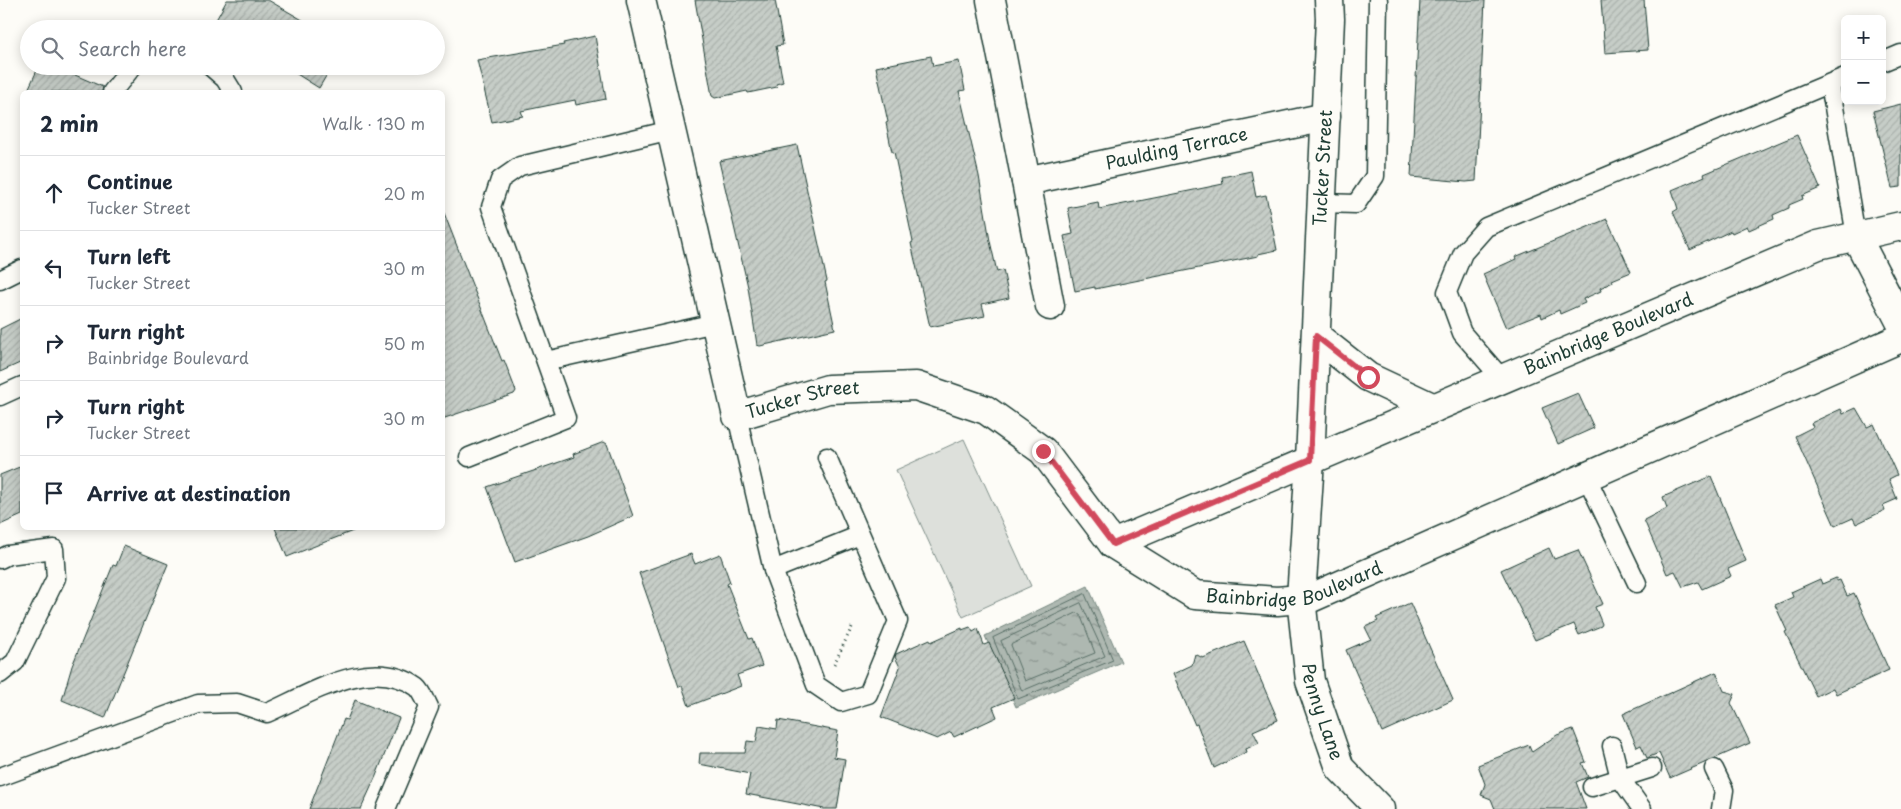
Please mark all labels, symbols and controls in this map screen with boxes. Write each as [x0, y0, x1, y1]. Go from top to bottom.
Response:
map controls [1841, 15, 1886, 105]
button: + [1841, 15, 1886, 60]
search box [20, 20, 445, 75]
icon: search [38, 34, 66, 62]
text: Search here [78, 34, 187, 62]
button: − [1841, 60, 1886, 105]
text: 2 min [40, 107, 99, 139]
street label: Tucker Street [1305, 109, 1338, 227]
text: Walk · 130 m [322, 111, 425, 135]
street label: Paulding Terrace [1103, 119, 1250, 176]
text: Continue [87, 167, 173, 195]
icon: ahead [40, 179, 68, 207]
text: 20 m [384, 181, 425, 205]
text: Tucker Street [87, 195, 190, 219]
text: Turn left [87, 242, 171, 270]
icon: left [40, 254, 68, 282]
text: 30 m [383, 256, 425, 280]
text: Tucker Street [87, 270, 190, 294]
street label: Bainbridge Boulevard [1519, 285, 1697, 381]
text: Turn right [87, 317, 185, 345]
icon: right [40, 329, 68, 357]
text: 50 m [384, 331, 425, 355]
text: Bainbridge Boulevard [87, 345, 249, 369]
route start [1357, 366, 1380, 389]
street label: Tucker Street [742, 373, 860, 425]
text: Turn right [87, 392, 185, 420]
icon: right [40, 404, 68, 432]
text: 30 m [383, 406, 425, 430]
text: Tucker Street [87, 420, 190, 444]
route end [1032, 440, 1055, 463]
icon: arrive [40, 479, 68, 507]
text: Arrive at destination [87, 479, 291, 507]
street label: Bainbridge Boulevard [1205, 553, 1386, 613]
street label: Penny Lane [1296, 662, 1351, 764]

